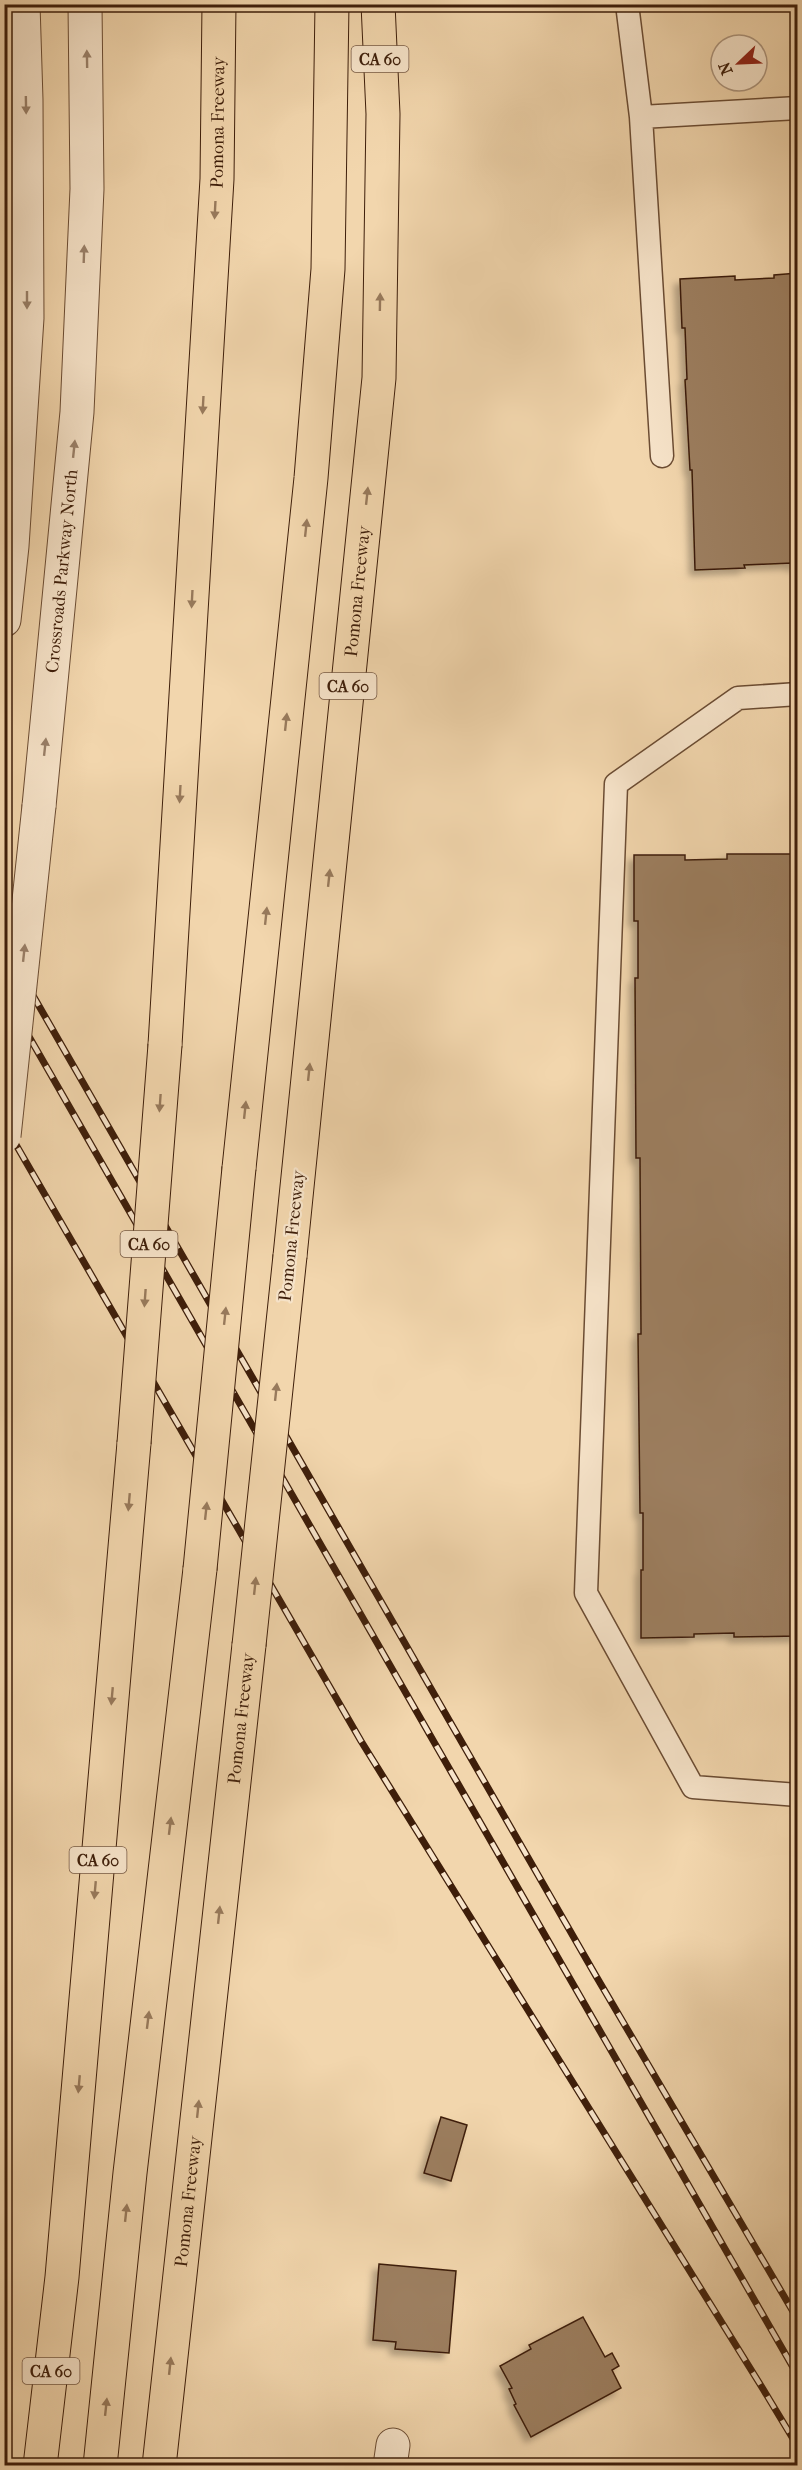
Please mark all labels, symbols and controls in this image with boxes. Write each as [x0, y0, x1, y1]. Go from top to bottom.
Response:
north arrow [709, 33, 769, 93]
road number: CA 60 [352, 46, 409, 72]
one-way arrow [82, 50, 92, 69]
street label: Pomona Freeway [206, 55, 229, 189]
text: N [714, 59, 737, 78]
one-way arrow [21, 95, 31, 114]
one-way arrow [211, 200, 220, 219]
one-way arrow [79, 244, 89, 263]
one-way arrow [22, 290, 32, 309]
one-way arrow [376, 292, 385, 311]
one-way arrow [199, 395, 208, 414]
one-way arrow [69, 439, 79, 458]
street label: Crossroads Parkway North [41, 468, 82, 674]
one-way arrow [362, 487, 372, 506]
one-way arrow [301, 518, 311, 537]
street label: Pomona Freeway [340, 523, 375, 658]
one-way arrow [187, 590, 196, 609]
road number: CA 60 [320, 673, 376, 699]
one-way arrow [281, 712, 291, 731]
one-way arrow [40, 738, 50, 757]
one-way arrow [175, 784, 185, 803]
one-way arrow [324, 869, 333, 888]
one-way arrow [261, 906, 271, 925]
one-way arrow [19, 943, 29, 962]
one-way arrow [304, 1063, 314, 1082]
one-way arrow [155, 1094, 165, 1113]
one-way arrow [241, 1100, 250, 1119]
street label: Pomona Freeway [275, 1168, 309, 1303]
road number: CA 60 [120, 1231, 178, 1257]
one-way arrow [141, 1288, 150, 1307]
one-way arrow [220, 1307, 230, 1326]
one-way arrow [271, 1383, 281, 1402]
one-way arrow [124, 1492, 134, 1511]
one-way arrow [201, 1501, 211, 1520]
one-way arrow [250, 1577, 260, 1596]
street label: Pomona Freeway [223, 1650, 259, 1785]
one-way arrow [107, 1686, 117, 1705]
one-way arrow [165, 1816, 175, 1835]
road number: CA 60 [70, 1847, 126, 1873]
one-way arrow [91, 1881, 100, 1900]
one-way arrow [215, 1906, 224, 1925]
one-way arrow [143, 2010, 153, 2029]
one-way arrow [74, 2075, 84, 2094]
one-way arrow [193, 2100, 203, 2119]
street label: Pomona Freeway [170, 2134, 206, 2268]
one-way arrow [121, 2204, 131, 2223]
one-way arrow [165, 2356, 175, 2375]
road number: CA 60 [22, 2358, 80, 2384]
one-way arrow [101, 2398, 111, 2417]

